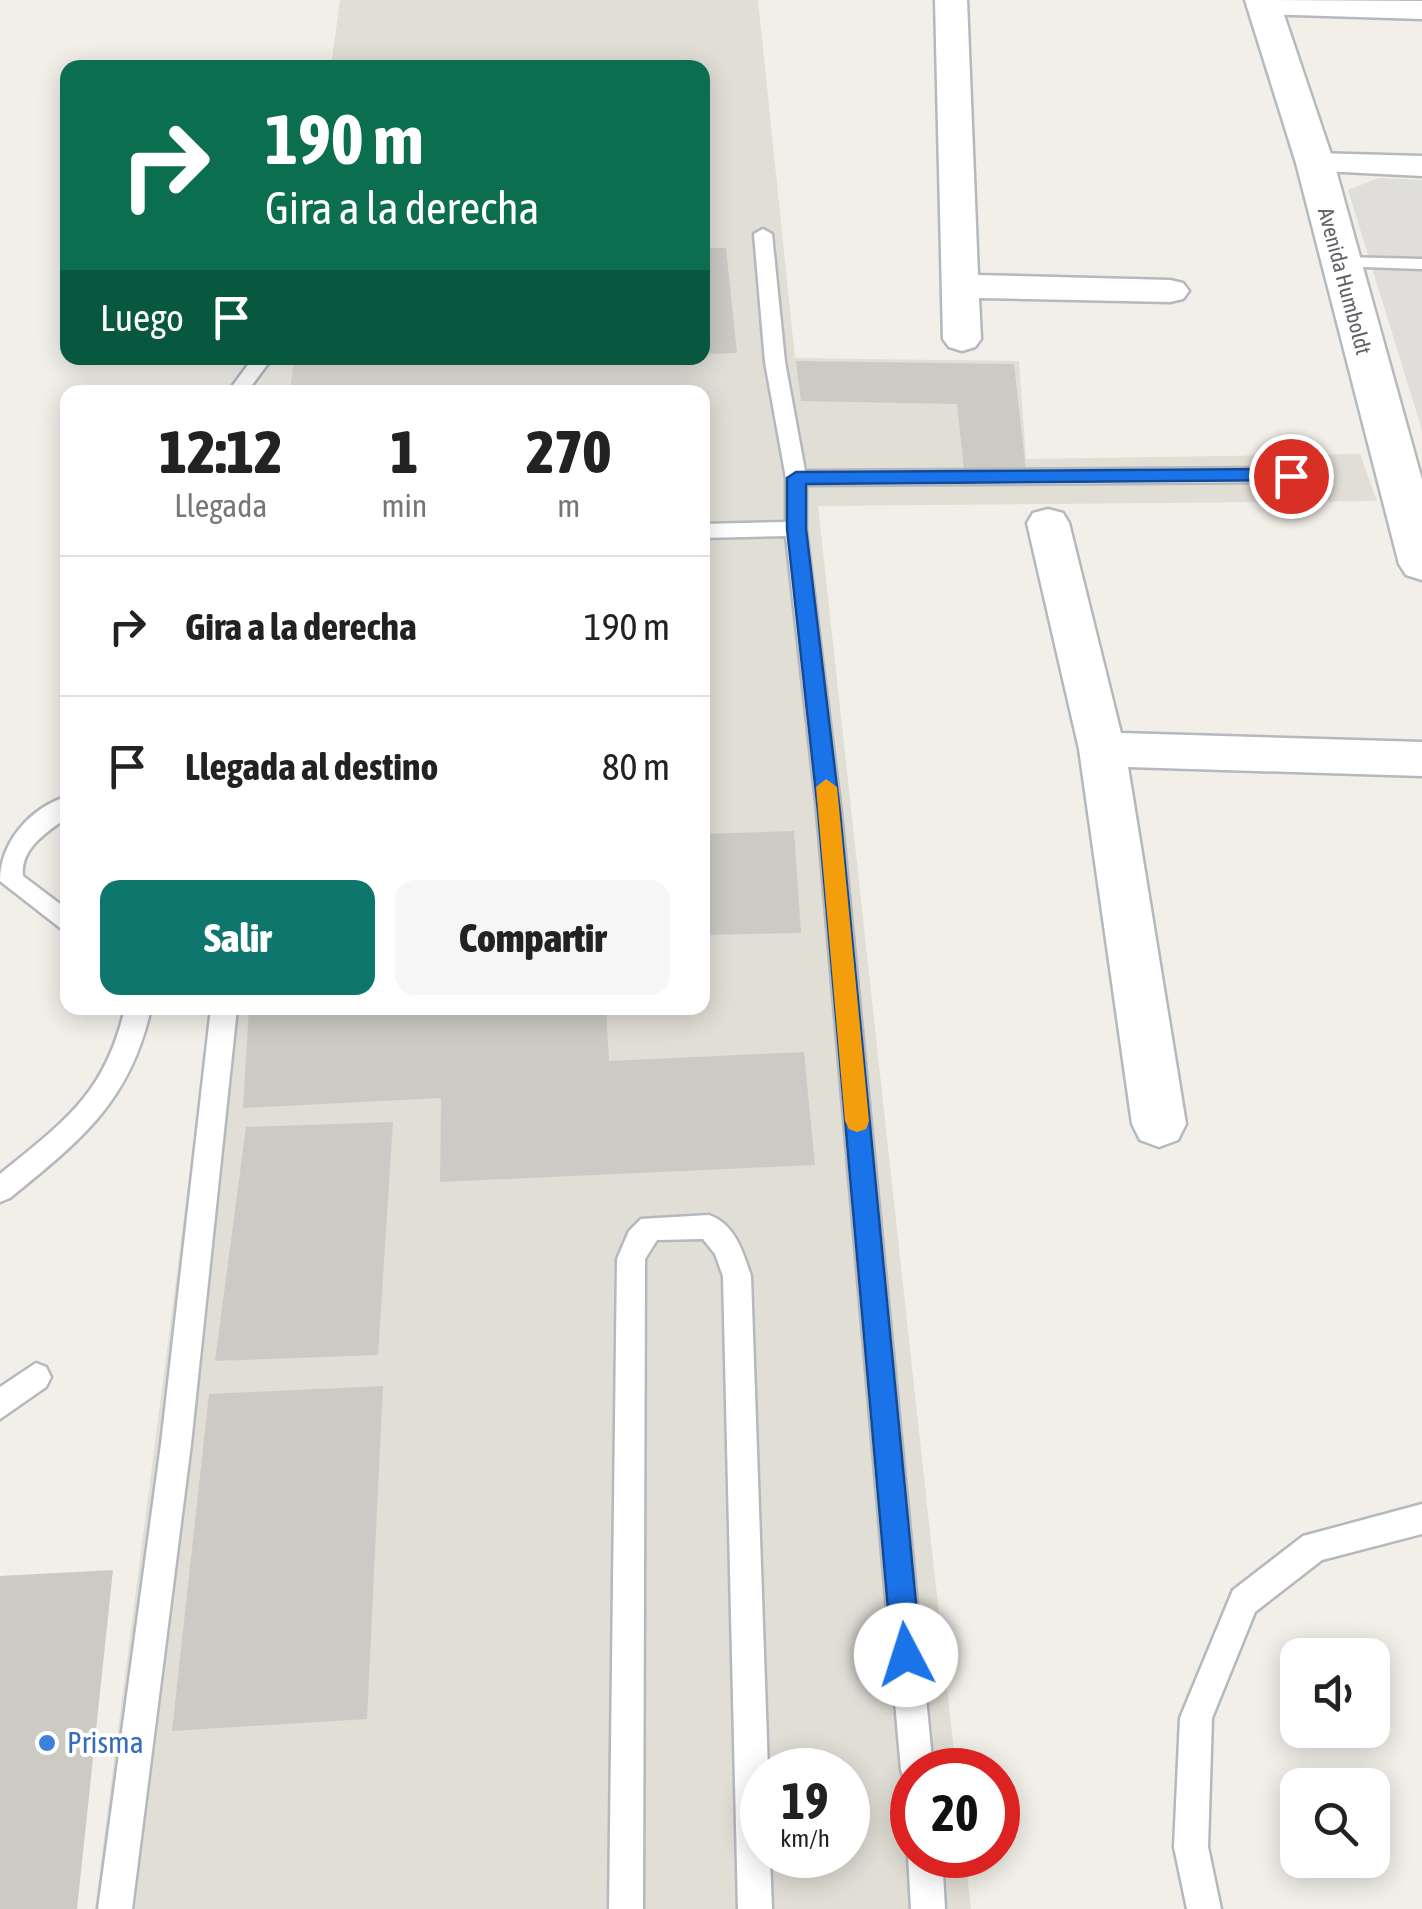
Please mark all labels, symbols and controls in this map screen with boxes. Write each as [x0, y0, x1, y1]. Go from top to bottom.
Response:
text: 190 m [265, 99, 424, 179]
icon: right [100, 100, 230, 230]
text: Gira a la derecha [265, 182, 539, 234]
street label: Avenida Humboldt [1313, 205, 1377, 357]
icon: arrive [204, 290, 259, 345]
text: Luego [100, 296, 184, 339]
text: 12:12 [159, 417, 282, 486]
text: 1 [390, 417, 419, 486]
text: 270 [526, 417, 611, 486]
pin [1249, 434, 1334, 519]
icon: arrive [1264, 449, 1319, 504]
text: Llegada [174, 487, 267, 524]
text: min [381, 487, 427, 524]
text: m [557, 487, 580, 524]
icon: right [100, 599, 155, 654]
text: Gira a la derecha [185, 605, 417, 648]
text: 190 m [584, 605, 670, 648]
icon: arrive [100, 739, 155, 794]
text: Llegada al destino [185, 745, 438, 788]
text: 80 m [602, 745, 670, 788]
button: Salir [100, 880, 375, 995]
button: Compartir [395, 880, 670, 995]
position arrow [854, 1603, 958, 1707]
map controls [1280, 1638, 1390, 1878]
button: sound [1280, 1638, 1390, 1748]
place label: Prisma [67, 1725, 144, 1759]
marker: Prisma [36, 1732, 58, 1754]
speed limit sign: 20 [890, 1748, 1020, 1878]
button: search [1280, 1768, 1390, 1878]
text: 19 [781, 1772, 828, 1830]
text: km/h [780, 1824, 830, 1852]

